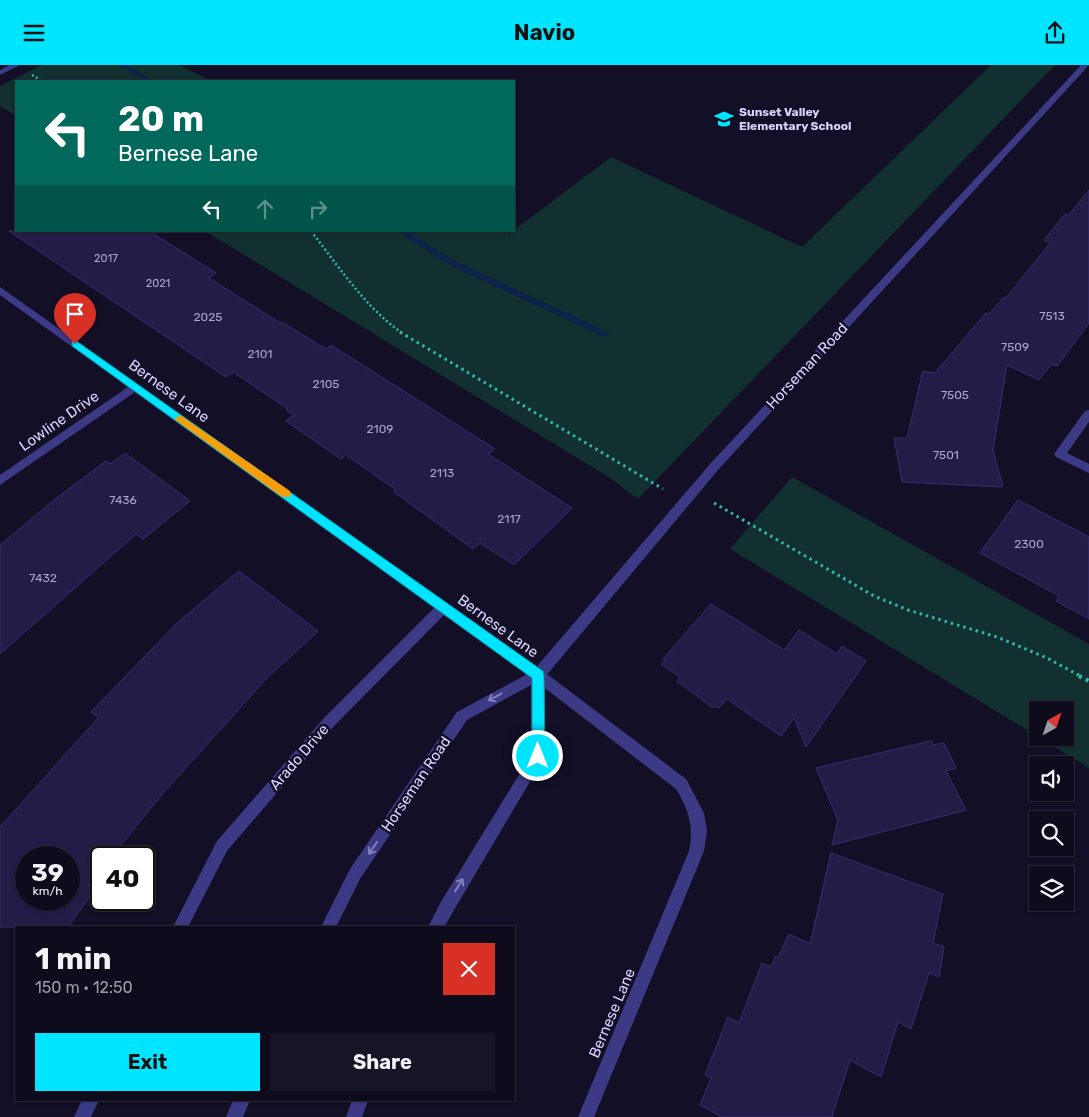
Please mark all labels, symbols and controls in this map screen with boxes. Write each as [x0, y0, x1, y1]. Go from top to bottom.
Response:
icon: menu [20, 19, 48, 47]
text: Navio [514, 19, 575, 46]
icon: share [1041, 19, 1069, 47]
text: 20 m [118, 98, 204, 140]
icon: left [35, 100, 100, 165]
place label: Sunset Valley Elementary School [739, 105, 851, 133]
school or university icon: Sunset Valley Elementary School [713, 108, 735, 130]
text: Bernese Lane [118, 140, 258, 167]
icon: left [198, 195, 226, 223]
icon: ahead [251, 195, 279, 223]
icon: right [304, 195, 332, 223]
house number: 2017 [94, 252, 118, 265]
house number: 2021 [146, 277, 170, 290]
pin [54, 293, 96, 344]
icon: arrive [61, 300, 89, 328]
house number: 7513 [1039, 309, 1065, 323]
house number: 2025 [194, 310, 222, 324]
street label: Horseman Road [763, 319, 851, 413]
house number: 7509 [1001, 340, 1029, 354]
house number: 2101 [248, 347, 272, 361]
street label: Bernese Lane [125, 356, 213, 426]
house number: 2105 [313, 377, 339, 391]
street label: Lowline Drive [16, 387, 102, 455]
house number: 7505 [941, 388, 969, 402]
house number: 2109 [367, 422, 393, 436]
house number: 7501 [933, 448, 959, 462]
house number: 2113 [430, 466, 454, 480]
house number: 7436 [109, 493, 137, 507]
house number: 2117 [497, 512, 521, 526]
house number: 2300 [1014, 537, 1044, 551]
house number: 7432 [29, 571, 57, 585]
street label: Bernese Lane [454, 591, 542, 661]
one-way arrow [488, 693, 503, 703]
north arrow [1029, 701, 1074, 746]
map controls [1029, 701, 1074, 911]
street label: Arado Drive [266, 720, 332, 794]
position arrow [511, 729, 563, 781]
street label: Horseman Road [378, 733, 454, 835]
button: sound [1029, 756, 1074, 801]
button: search [1029, 811, 1074, 856]
one-way arrow [368, 841, 378, 855]
speed limit sign: 40 [90, 846, 155, 911]
text: 39 [31, 858, 64, 887]
button: layers [1029, 866, 1074, 911]
one-way arrow [455, 878, 465, 892]
text: km/h [33, 884, 62, 898]
text: 1 min [35, 941, 112, 977]
button: close [443, 943, 495, 995]
street label: Bernese Lane [585, 966, 639, 1060]
text: 150 m · 12:50 [35, 978, 133, 997]
button: Exit [35, 1033, 260, 1091]
button: Share [270, 1033, 495, 1091]

